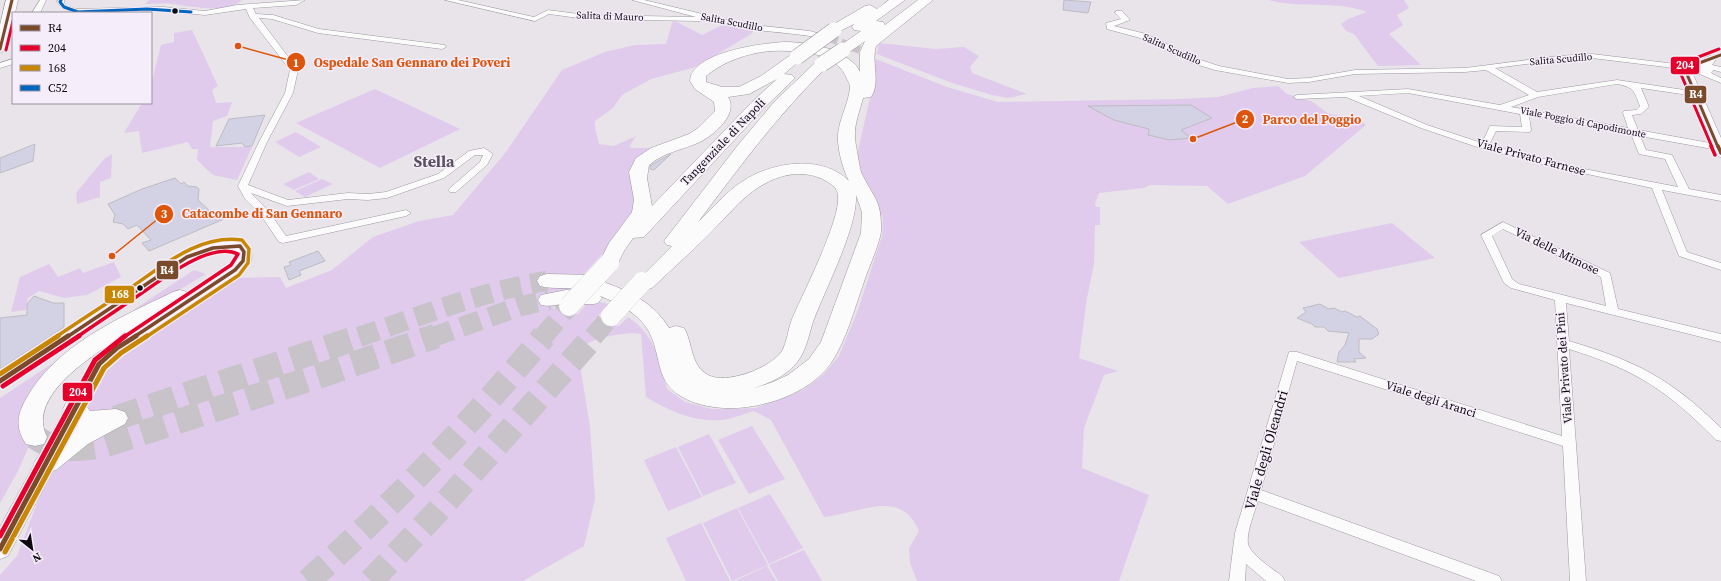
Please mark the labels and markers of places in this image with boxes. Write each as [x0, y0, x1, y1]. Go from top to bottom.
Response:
unlabelled marker [170, 6, 180, 16]
callout: Ospedale San Gennaro dei Poveri [286, 50, 519, 75]
callout: Parco del Poggio [1235, 107, 1370, 132]
callout: Catacombe di San Gennaro [154, 201, 350, 226]
unlabelled marker [135, 283, 145, 293]

